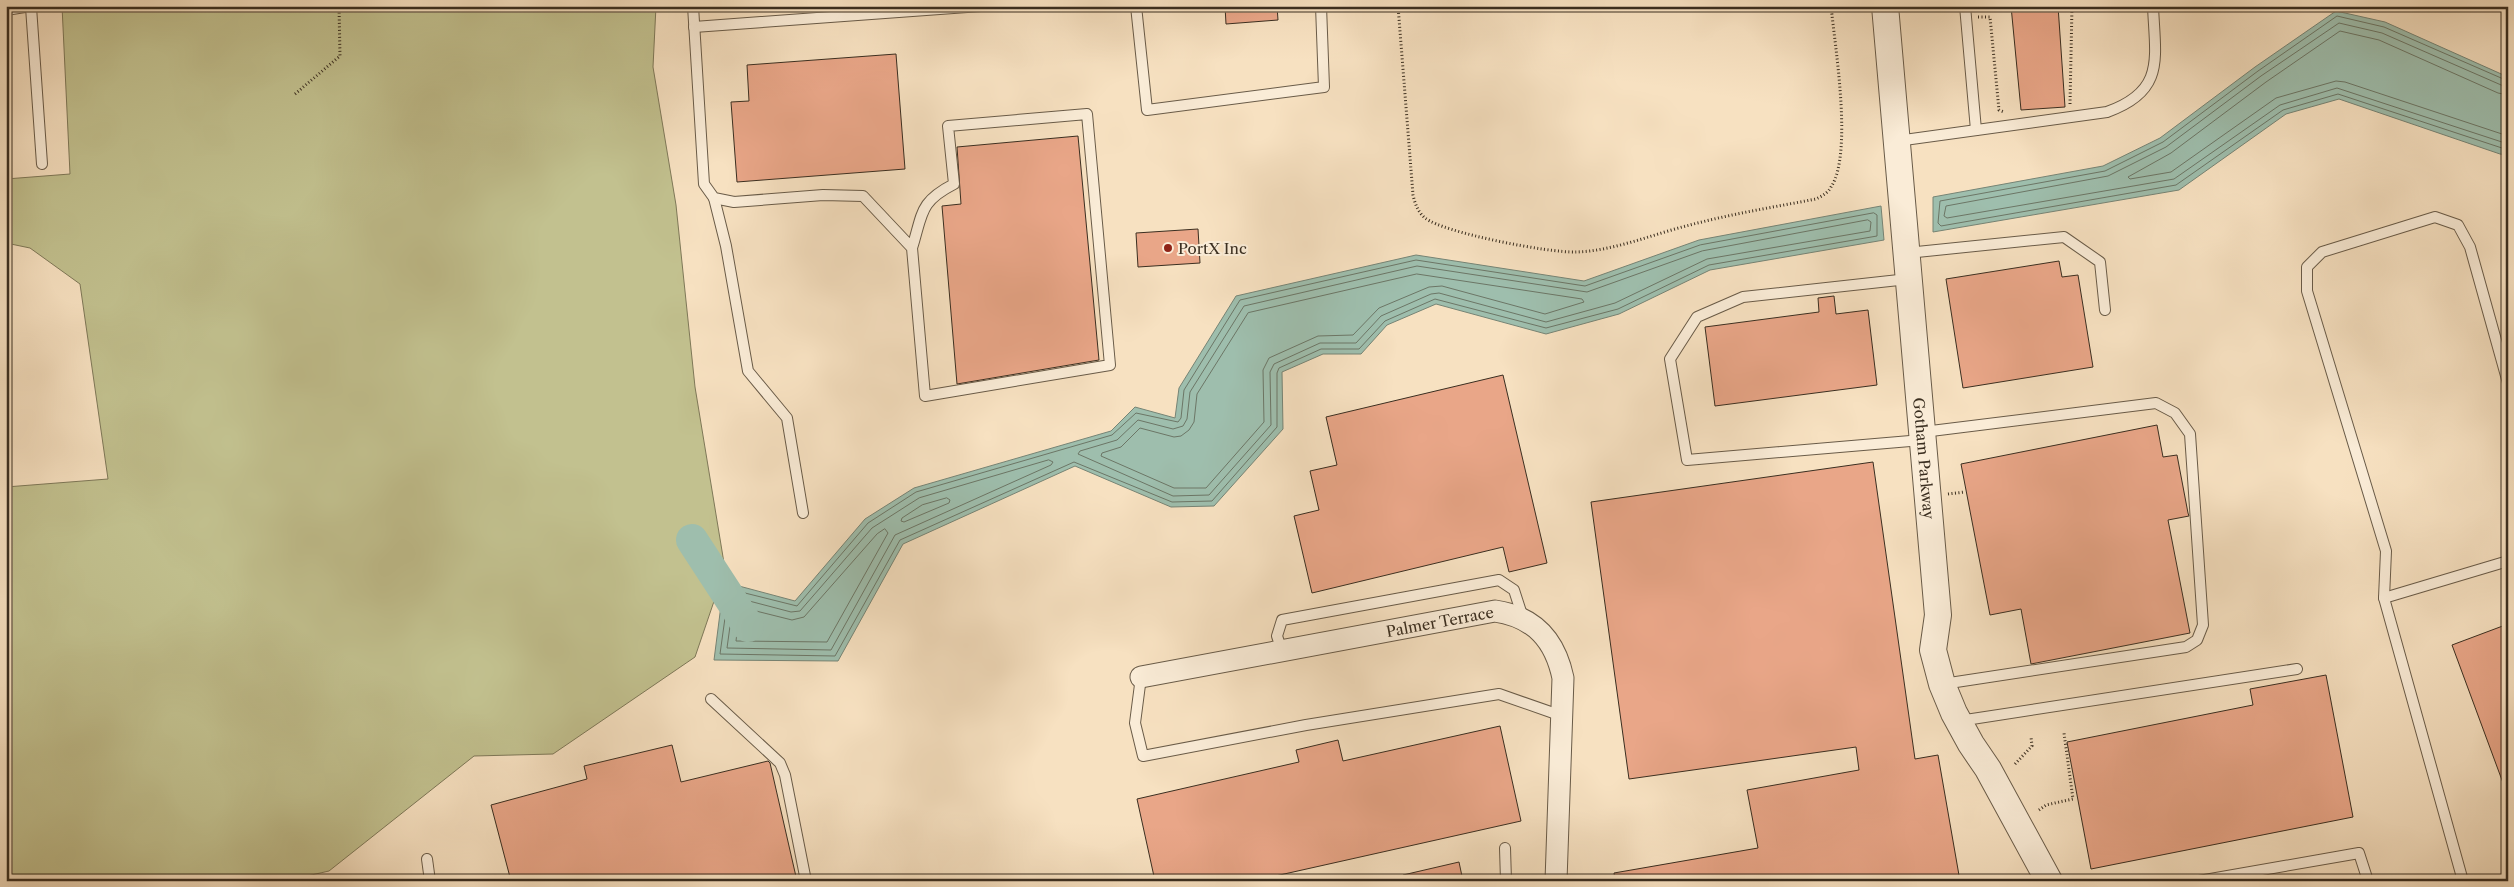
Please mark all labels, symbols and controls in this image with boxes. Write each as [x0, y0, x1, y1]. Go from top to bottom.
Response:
place label: PortX Inc [1178, 239, 1247, 258]
marker: PortX Inc [1162, 242, 1174, 254]
street label: Gotham Parkway [1910, 397, 1939, 521]
street label: Palmer Terrace [1384, 602, 1495, 641]

